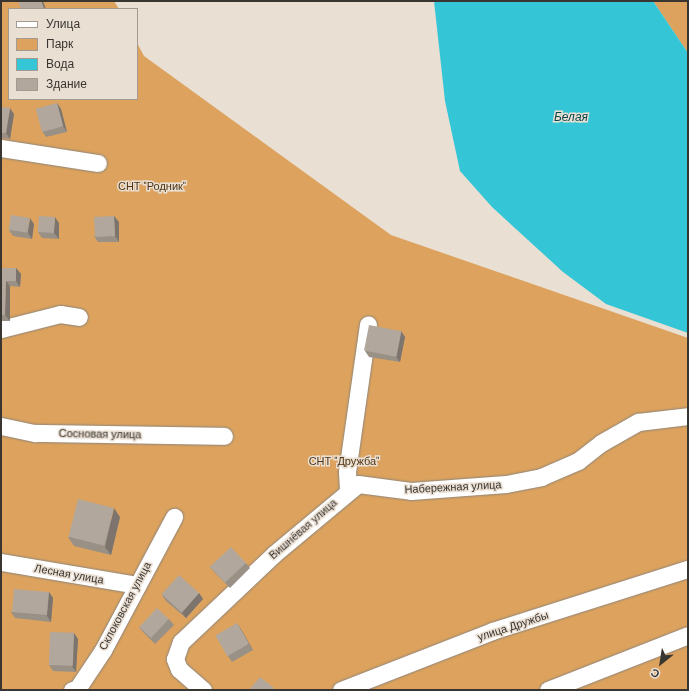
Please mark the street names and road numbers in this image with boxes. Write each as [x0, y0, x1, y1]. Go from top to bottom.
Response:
street label: Сосновая улица [59, 427, 141, 441]
street label: Набережная улица [404, 478, 502, 496]
street label: Вишнёвая улица [266, 496, 340, 562]
street label: Склоковская улица [96, 560, 154, 652]
street label: Лесная улица [33, 561, 105, 587]
street label: улица Дружбы [476, 608, 550, 644]

